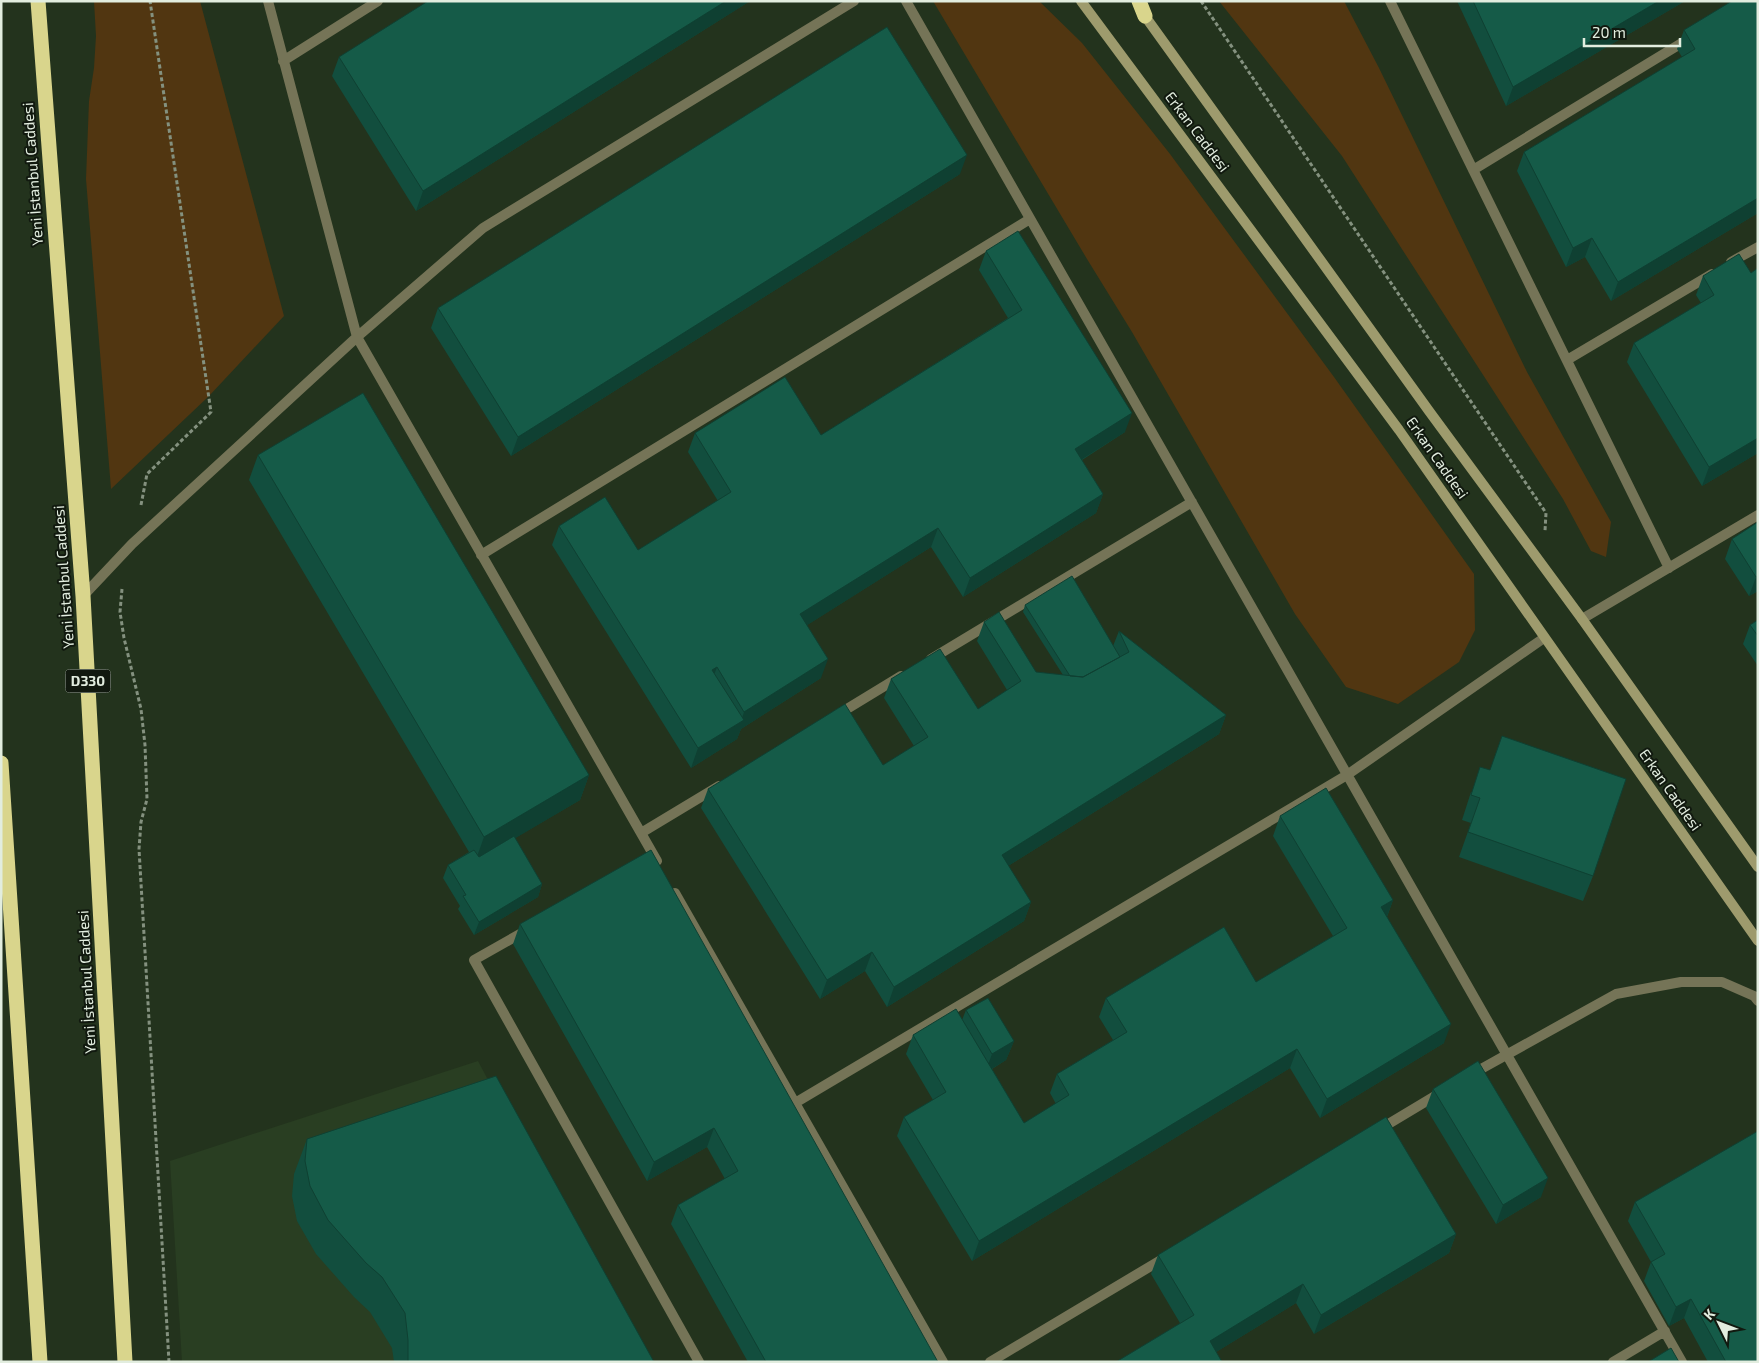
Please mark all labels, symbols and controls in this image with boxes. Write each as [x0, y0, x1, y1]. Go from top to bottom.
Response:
scale bar [1584, 15, 1680, 47]
text: 20 m [1592, 23, 1626, 41]
street label: Erkan Caddesi [1162, 88, 1234, 175]
street label: Yeni İstanbul Caddesi [18, 102, 46, 246]
street label: Erkan Caddesi [1403, 413, 1473, 502]
street label: Yeni İstanbul Caddesi [49, 505, 77, 649]
road number: D330 [66, 669, 110, 692]
street label: Erkan Caddesi [1636, 745, 1706, 834]
street label: Yeni İstanbul Caddesi [73, 910, 99, 1054]
north arrow [1694, 1298, 1744, 1348]
text: K [1700, 1305, 1718, 1323]

